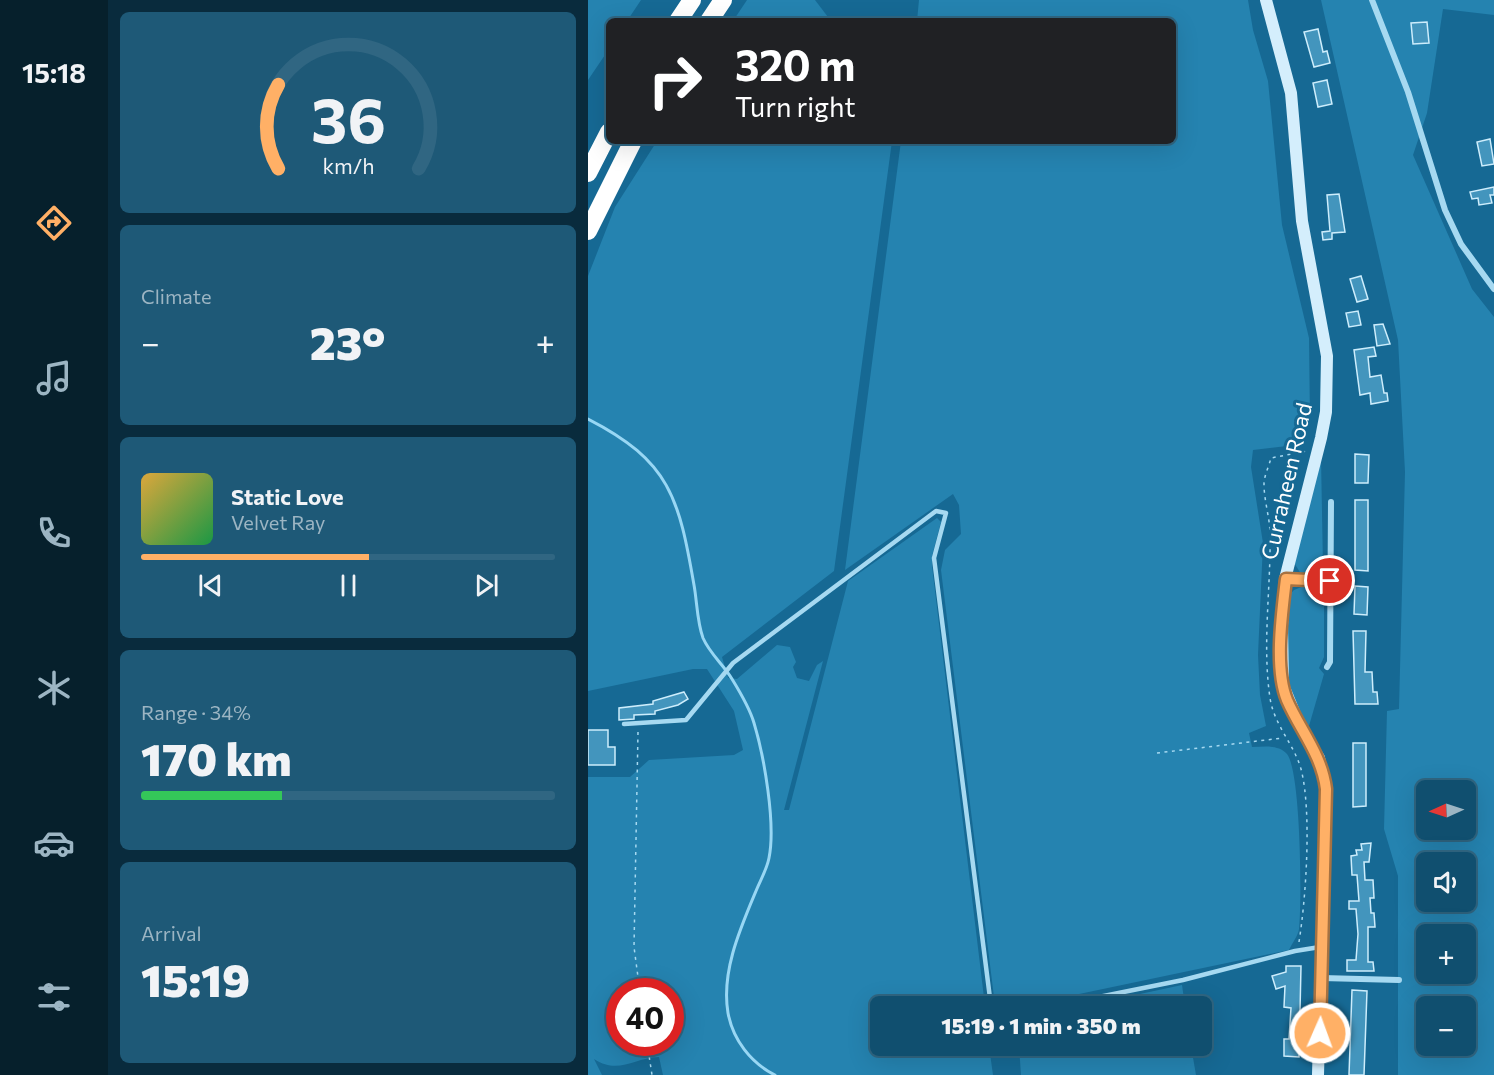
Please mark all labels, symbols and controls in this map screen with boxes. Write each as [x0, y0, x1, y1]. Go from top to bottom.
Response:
text: 320 m [735, 38, 855, 90]
icon: right [636, 42, 714, 120]
text: 15:18 [22, 56, 86, 89]
text: 36 [311, 80, 385, 156]
text: Turn right [735, 90, 855, 123]
text: km/h [322, 153, 374, 179]
icon: directions [33, 202, 75, 244]
text: Climate [141, 284, 211, 308]
text: 23° [310, 314, 386, 369]
text: − [141, 321, 160, 362]
text: + [536, 321, 555, 362]
icon: music [33, 357, 75, 399]
street label: Curraheen Road [1255, 400, 1317, 562]
text: Static Love [231, 483, 344, 510]
text: Velvet Ray [231, 510, 325, 534]
icon: phone [33, 512, 75, 554]
pin [1304, 555, 1355, 606]
icon: arrive [1313, 564, 1346, 597]
icon: previous [194, 569, 227, 602]
icon: pause [332, 569, 365, 602]
icon: next [470, 569, 503, 602]
icon: climate [33, 667, 75, 709]
text: Range · 34% [141, 700, 251, 724]
text: 170 km [141, 730, 292, 785]
north arrow [1416, 780, 1476, 840]
map controls [1416, 780, 1476, 1056]
icon: car [33, 822, 75, 864]
button: sound [1416, 852, 1476, 912]
text: Arrival [141, 921, 202, 945]
button: + [1416, 924, 1476, 984]
text: 15:19 [141, 951, 250, 1006]
icon: filters [33, 976, 75, 1018]
speed limit sign: 40 [606, 978, 684, 1056]
button: − [1416, 996, 1476, 1056]
position arrow [1288, 1001, 1352, 1065]
text: 15:19 · 1 min · 350 m [941, 1012, 1141, 1039]

